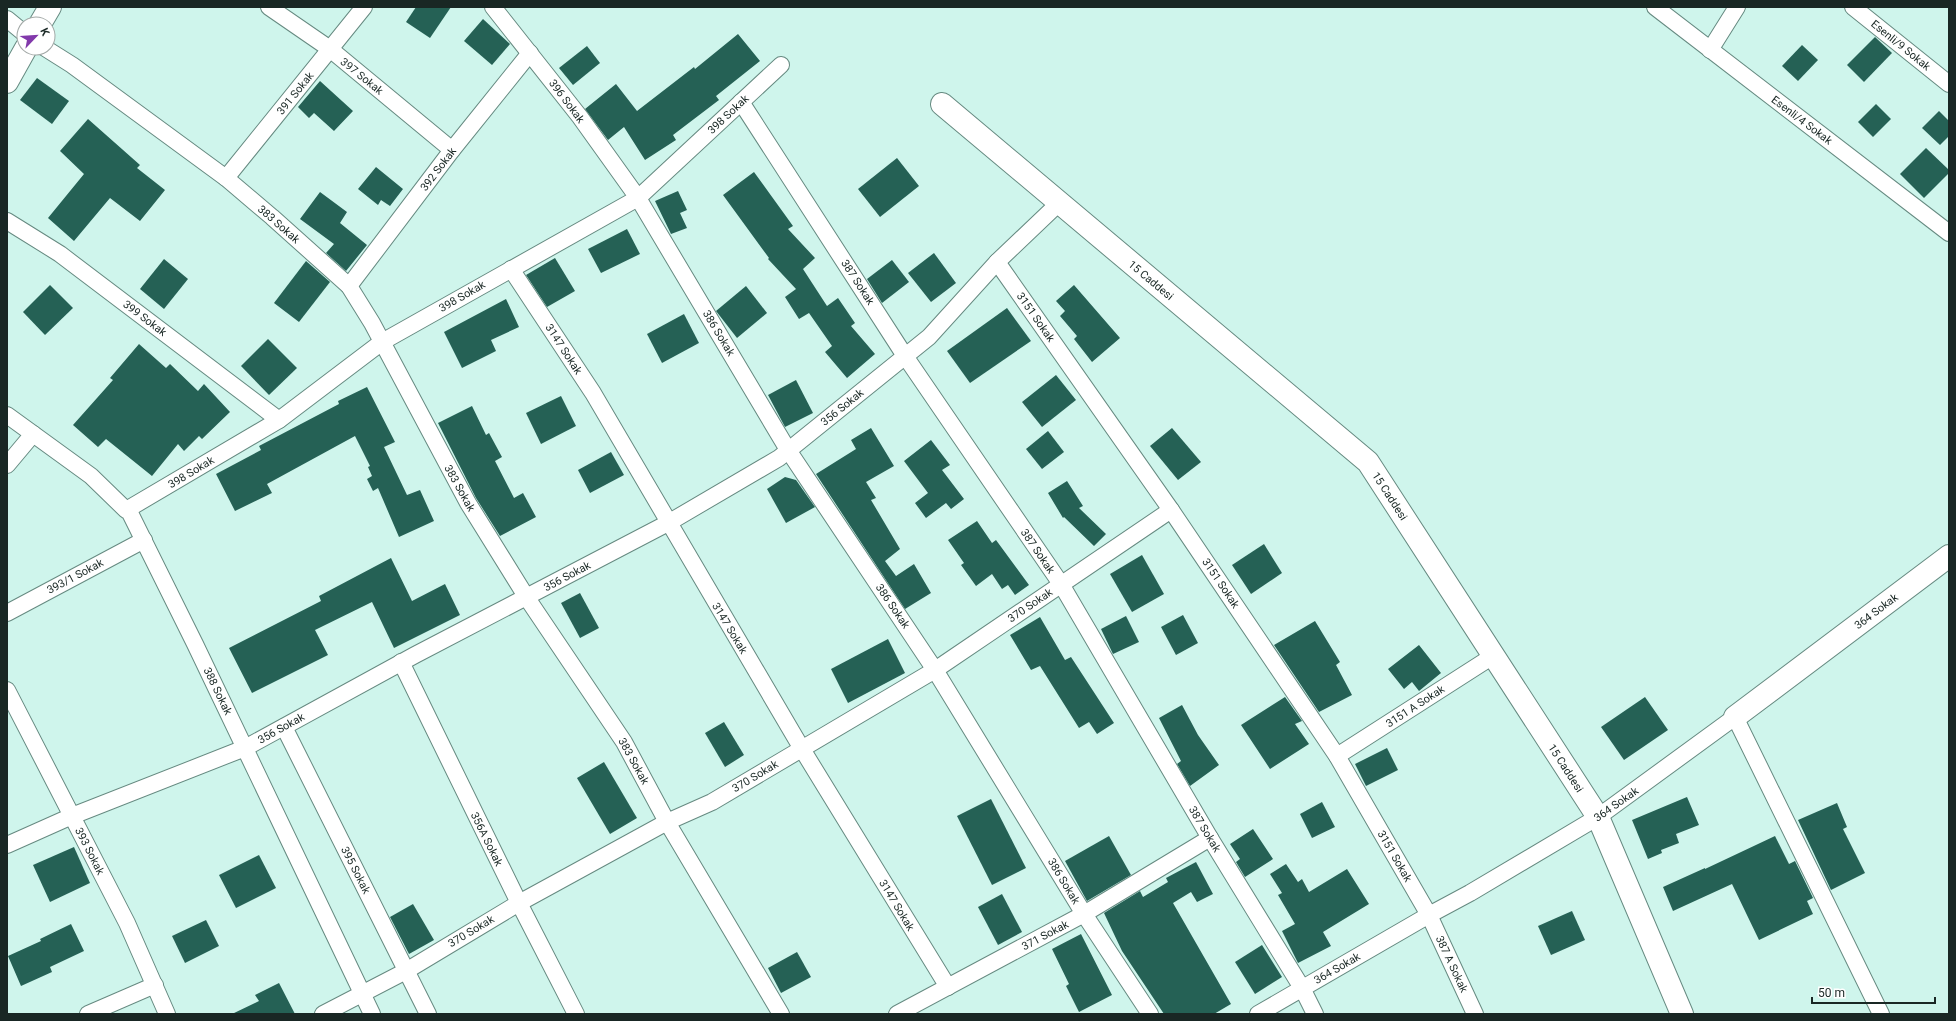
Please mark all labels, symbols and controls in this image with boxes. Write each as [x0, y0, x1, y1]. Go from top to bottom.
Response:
north arrow [16, 16, 56, 56]
street label: Esenli/9 Sokak [1868, 17, 1933, 74]
text: K [37, 26, 52, 39]
street label: 397 Sokak [338, 55, 386, 98]
street label: 391 Sokak [274, 69, 317, 117]
street label: 396 Sokak [546, 77, 587, 126]
street label: 398 Sokak [705, 92, 752, 137]
street label: Esenli/4 Sokak [1769, 93, 1835, 148]
street label: 392 Sokak [418, 145, 459, 194]
street label: 383 Sokak [255, 203, 303, 246]
street label: 387 Sokak [838, 257, 877, 308]
street label: 15 Caddesi [1126, 258, 1176, 303]
street label: 398 Sokak [437, 278, 488, 315]
street label: 3151 Sokak [1014, 290, 1058, 345]
street label: 399 Sokak [120, 298, 169, 339]
street label: 386 Sokak [700, 308, 738, 359]
street label: 3147 Sokak [542, 322, 585, 377]
street label: 356 Sokak [818, 386, 867, 429]
street label: 398 Sokak [166, 453, 217, 491]
street label: 383 Sokak [441, 463, 478, 514]
street label: 15 Caddesi [1369, 470, 1410, 523]
street label: 387 Sokak [1018, 526, 1058, 576]
street label: 393/1 Sokak [45, 556, 106, 597]
street label: 3151 Sokak [1199, 556, 1242, 611]
street label: 356 Sokak [542, 558, 593, 594]
street label: 386 Sokak [873, 581, 913, 631]
street label: 370 Sokak [1005, 585, 1055, 625]
street label: 364 Sokak [1852, 591, 1901, 632]
street label: 3147 Sokak [709, 600, 750, 657]
street label: 388 Sokak [200, 665, 235, 717]
street label: 3151 A Sokak [1384, 682, 1447, 730]
street label: 356 Sokak [256, 710, 307, 747]
street label: 383 Sokak [615, 736, 652, 787]
street label: 15 Caddesi [1545, 742, 1586, 795]
street label: 370 Sokak [730, 757, 781, 795]
street label: 364 Sokak [1592, 784, 1641, 824]
street label: 387 Sokak [1186, 804, 1224, 855]
street label: 356A Sokak [468, 810, 505, 869]
street label: 393 Sokak [72, 825, 107, 877]
street label: 3151 Sokak [1375, 828, 1415, 885]
street label: 395 Sokak [338, 844, 373, 896]
street label: 386 Sokak [1045, 856, 1083, 907]
street label: 3147 Sokak [876, 877, 917, 934]
street label: 370 Sokak [446, 912, 497, 950]
street label: 371 Sokak [1020, 917, 1071, 953]
street label: 387 A Sokak [1433, 934, 1471, 995]
street label: 364 Sokak [1312, 950, 1363, 987]
scale bar [1812, 979, 1935, 1005]
text: 50 m [1818, 986, 1845, 1000]

